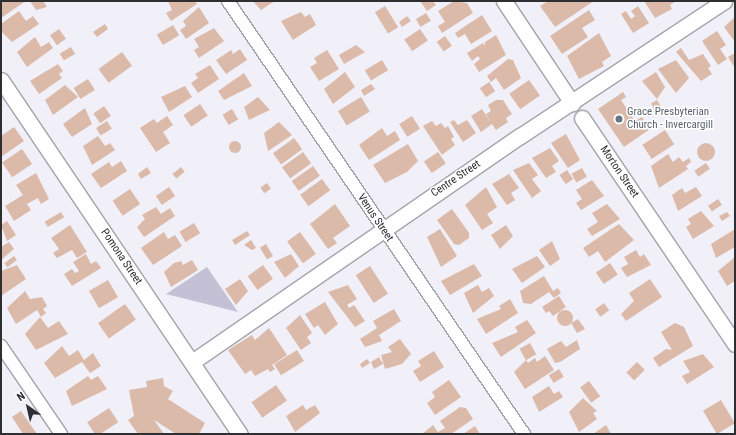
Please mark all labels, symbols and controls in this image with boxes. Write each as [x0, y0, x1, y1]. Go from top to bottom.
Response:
place label: Grace Presbyterian Church - Invercargill [627, 106, 713, 132]
marker: Grace Presbyterian Church - Invercargill [614, 114, 624, 124]
street label: Morton Street [597, 144, 641, 200]
street label: Centre Street [429, 158, 483, 200]
street label: Venus Street [354, 191, 396, 245]
street label: Pomona Street [98, 227, 144, 287]
north arrow [8, 387, 48, 427]
text: N [15, 389, 27, 404]

